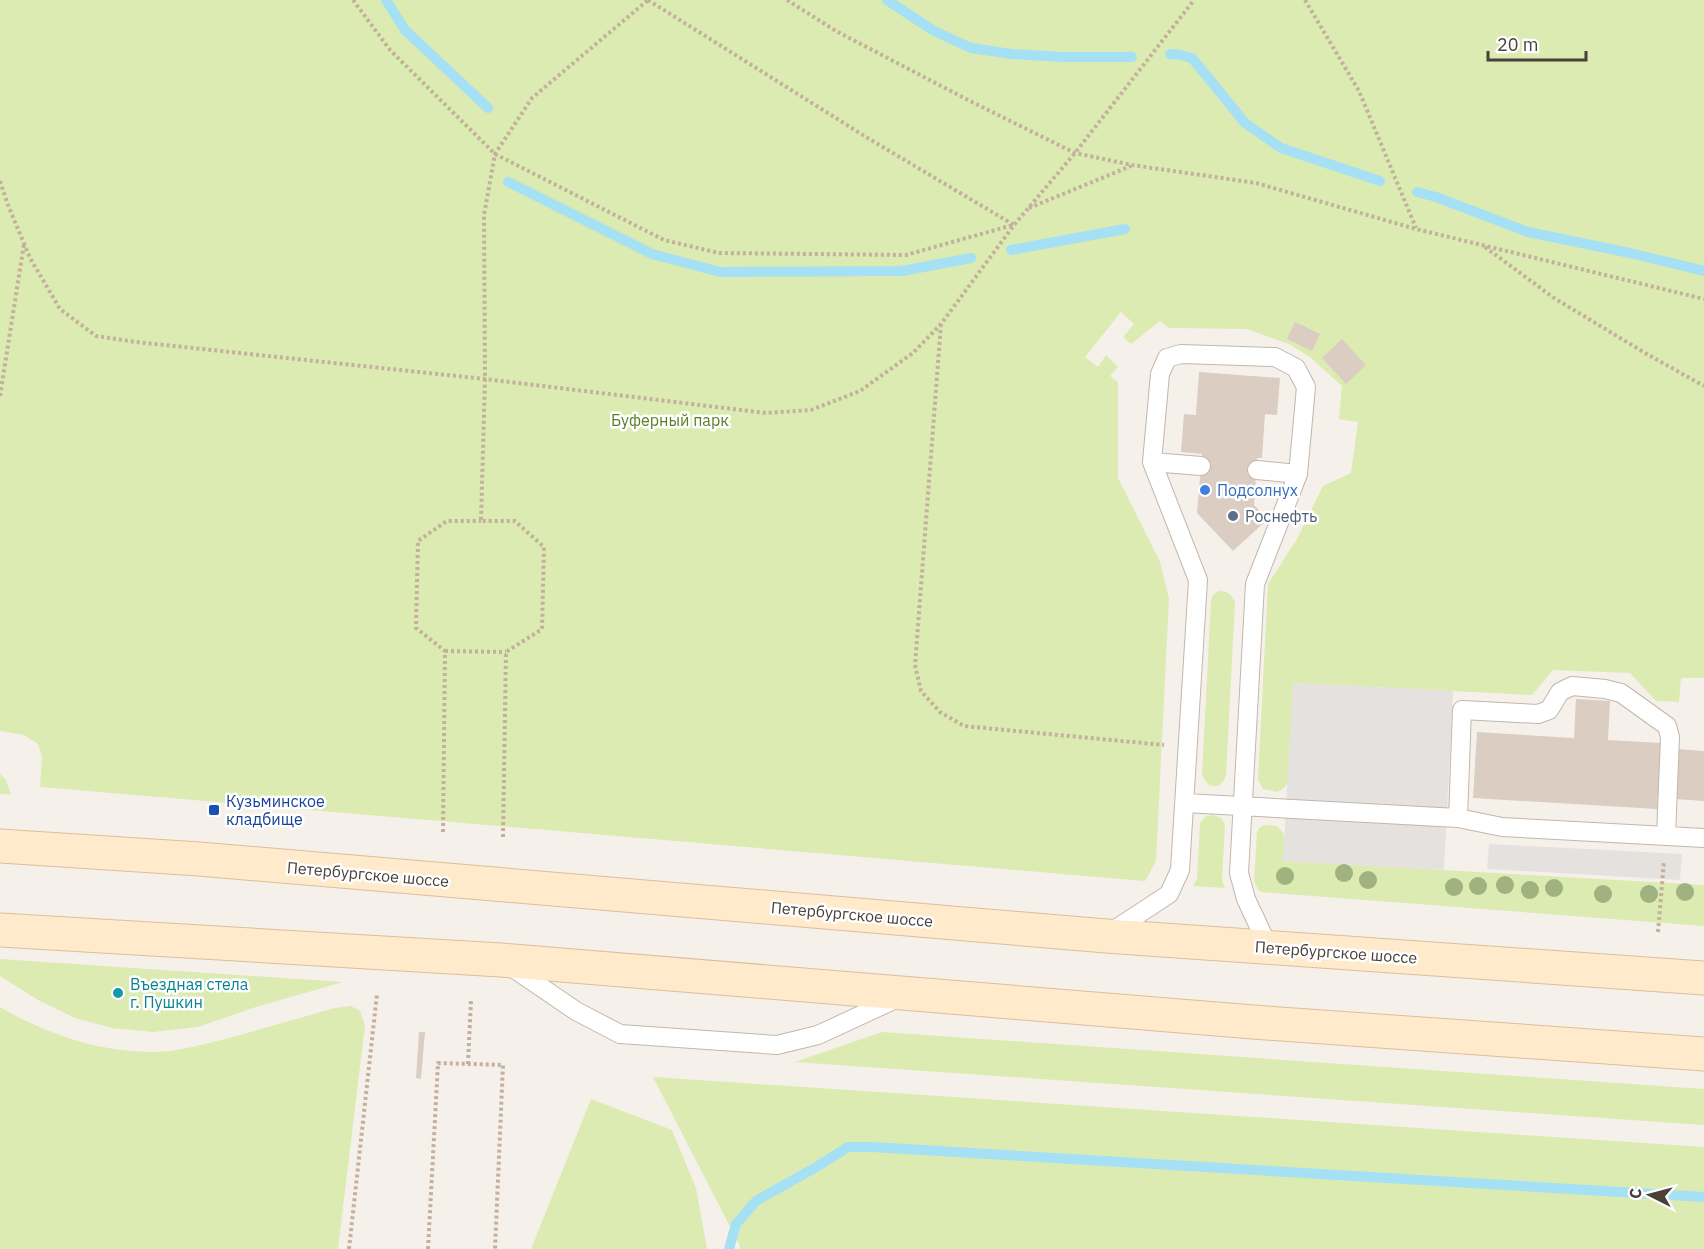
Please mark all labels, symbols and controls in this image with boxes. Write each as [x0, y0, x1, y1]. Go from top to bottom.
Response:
scale bar [1488, 24, 1586, 62]
text: 20 m [1497, 33, 1539, 56]
park label: Буферный парк [611, 410, 729, 430]
place label: Подсолнух [1217, 480, 1298, 500]
marker: Подсолнух [1198, 483, 1212, 497]
place label: Роснефть [1245, 506, 1317, 526]
marker: Роснефть [1226, 509, 1240, 523]
place label: Кузьминское кладбище [226, 791, 325, 829]
marker: Кузьминское кладбище [207, 803, 221, 817]
street label: Петербургское шоссе [286, 857, 450, 891]
street label: Петербургское шоссе [770, 897, 934, 931]
street label: Петербургское шоссе [1254, 936, 1418, 968]
place label: Въездная стела г. Пушкин [130, 974, 249, 1012]
marker: Въездная стела г. Пушкин [111, 986, 125, 1000]
north arrow [1620, 1165, 1680, 1225]
text: С [1625, 1187, 1646, 1200]

